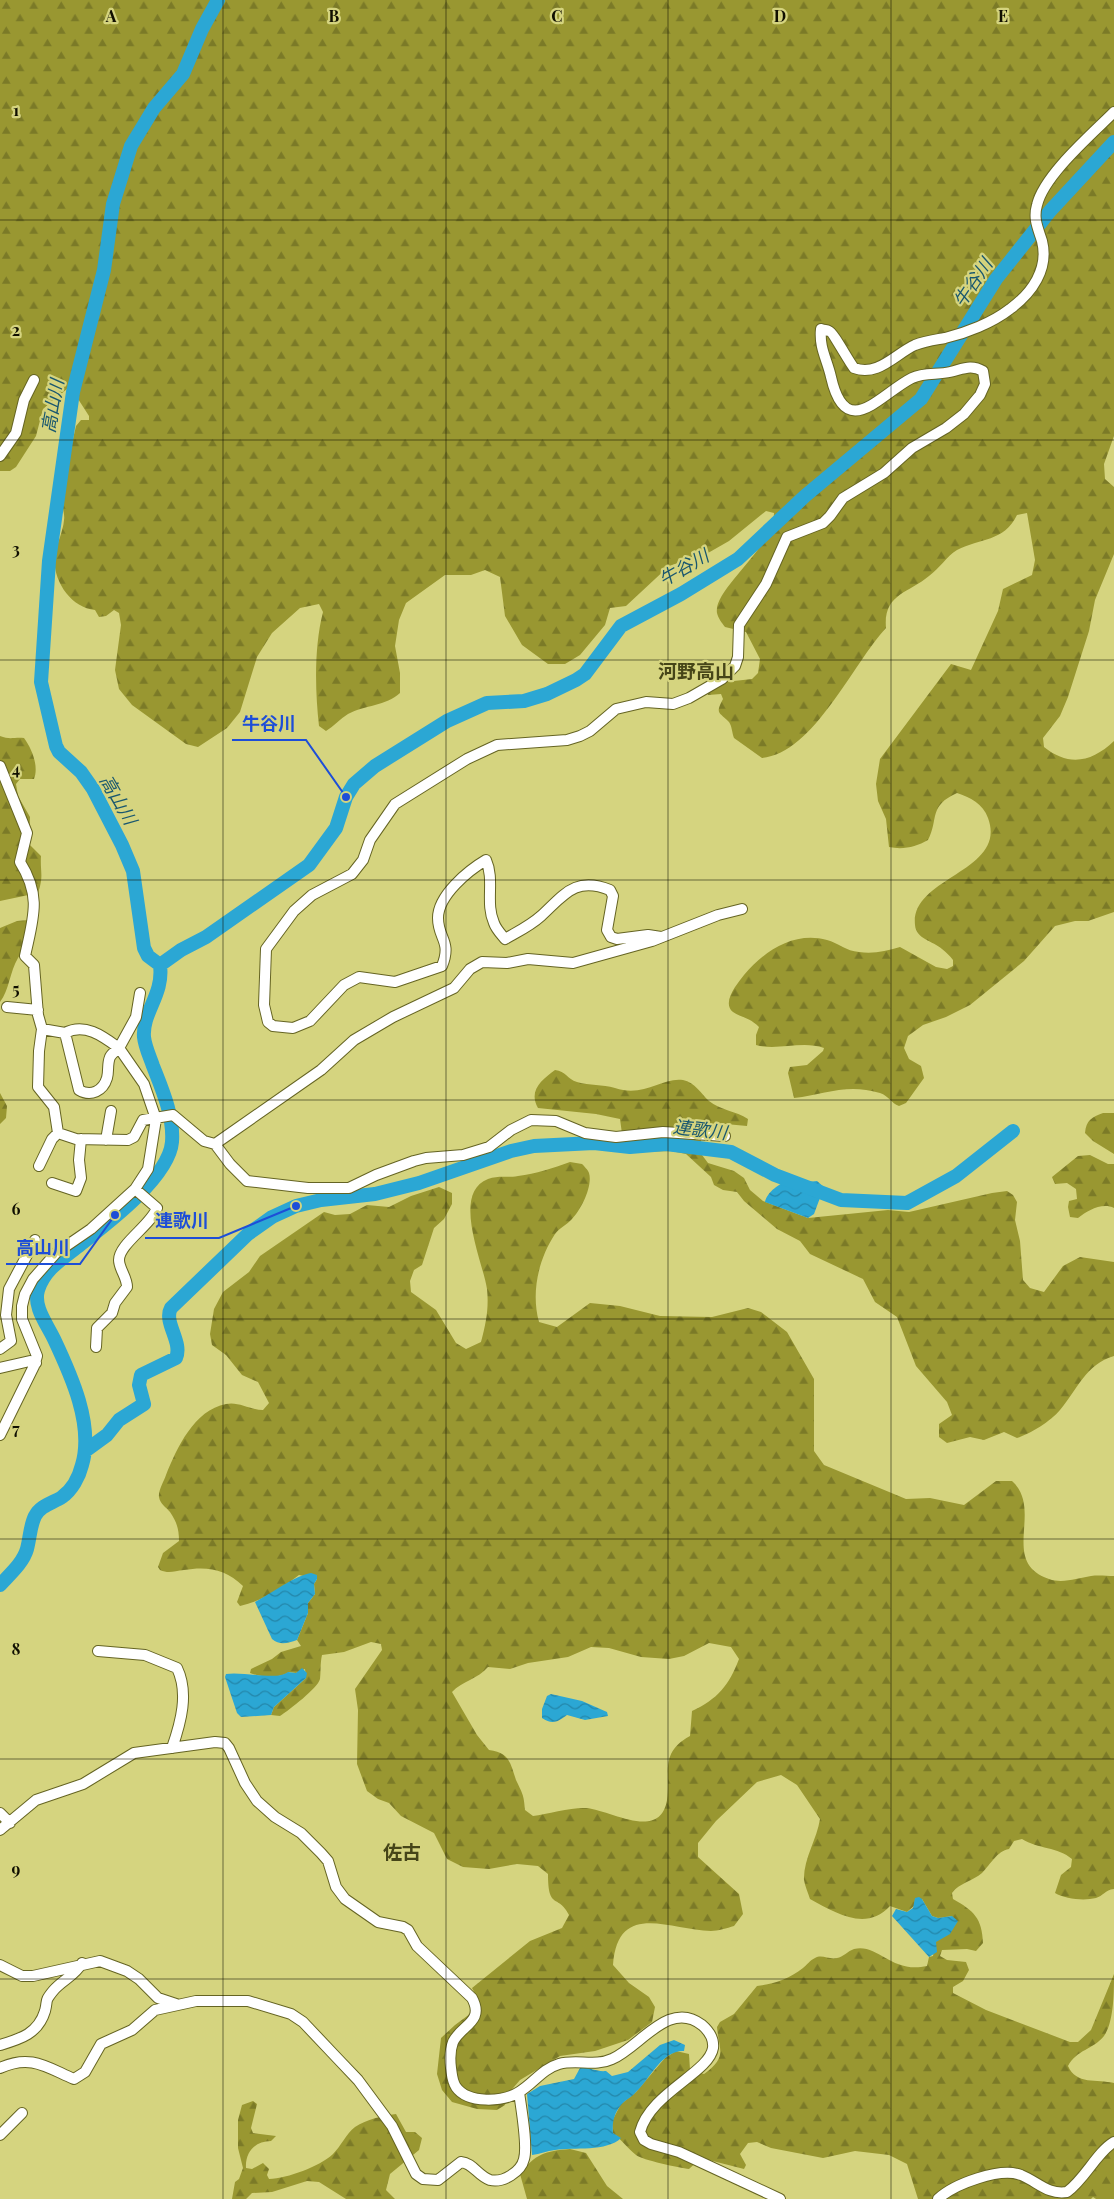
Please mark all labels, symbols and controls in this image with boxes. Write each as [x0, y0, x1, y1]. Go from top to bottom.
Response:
text: A [105, 5, 117, 26]
text: B [329, 5, 340, 26]
text: C [551, 5, 563, 26]
text: D [774, 5, 786, 26]
text: E [998, 5, 1008, 26]
text: 1 [13, 99, 19, 120]
water label: 牛谷川 [947, 252, 998, 312]
text: 2 [12, 319, 20, 340]
water label: 高山川 [36, 375, 69, 434]
text: 3 [12, 538, 20, 559]
water label: 牛谷川 [654, 542, 715, 591]
district label: 河野高山 [658, 657, 734, 683]
callout: 牛谷川 [232, 707, 306, 740]
text: 牛谷川 [242, 711, 296, 735]
text: 4 [12, 758, 20, 779]
water label: 高山川 [95, 770, 144, 831]
text: 5 [12, 978, 20, 999]
water label: 連歌川 [672, 1114, 730, 1144]
text: 6 [12, 1198, 21, 1219]
callout: 連歌川 [145, 1205, 219, 1238]
text: 連歌川 [155, 1208, 209, 1232]
callout: 高山川 [6, 1231, 80, 1264]
text: 高山川 [16, 1235, 70, 1259]
text: 7 [12, 1418, 20, 1439]
text: 8 [12, 1638, 21, 1659]
district label: 佐古 [383, 1838, 421, 1864]
text: 9 [12, 1858, 21, 1879]

